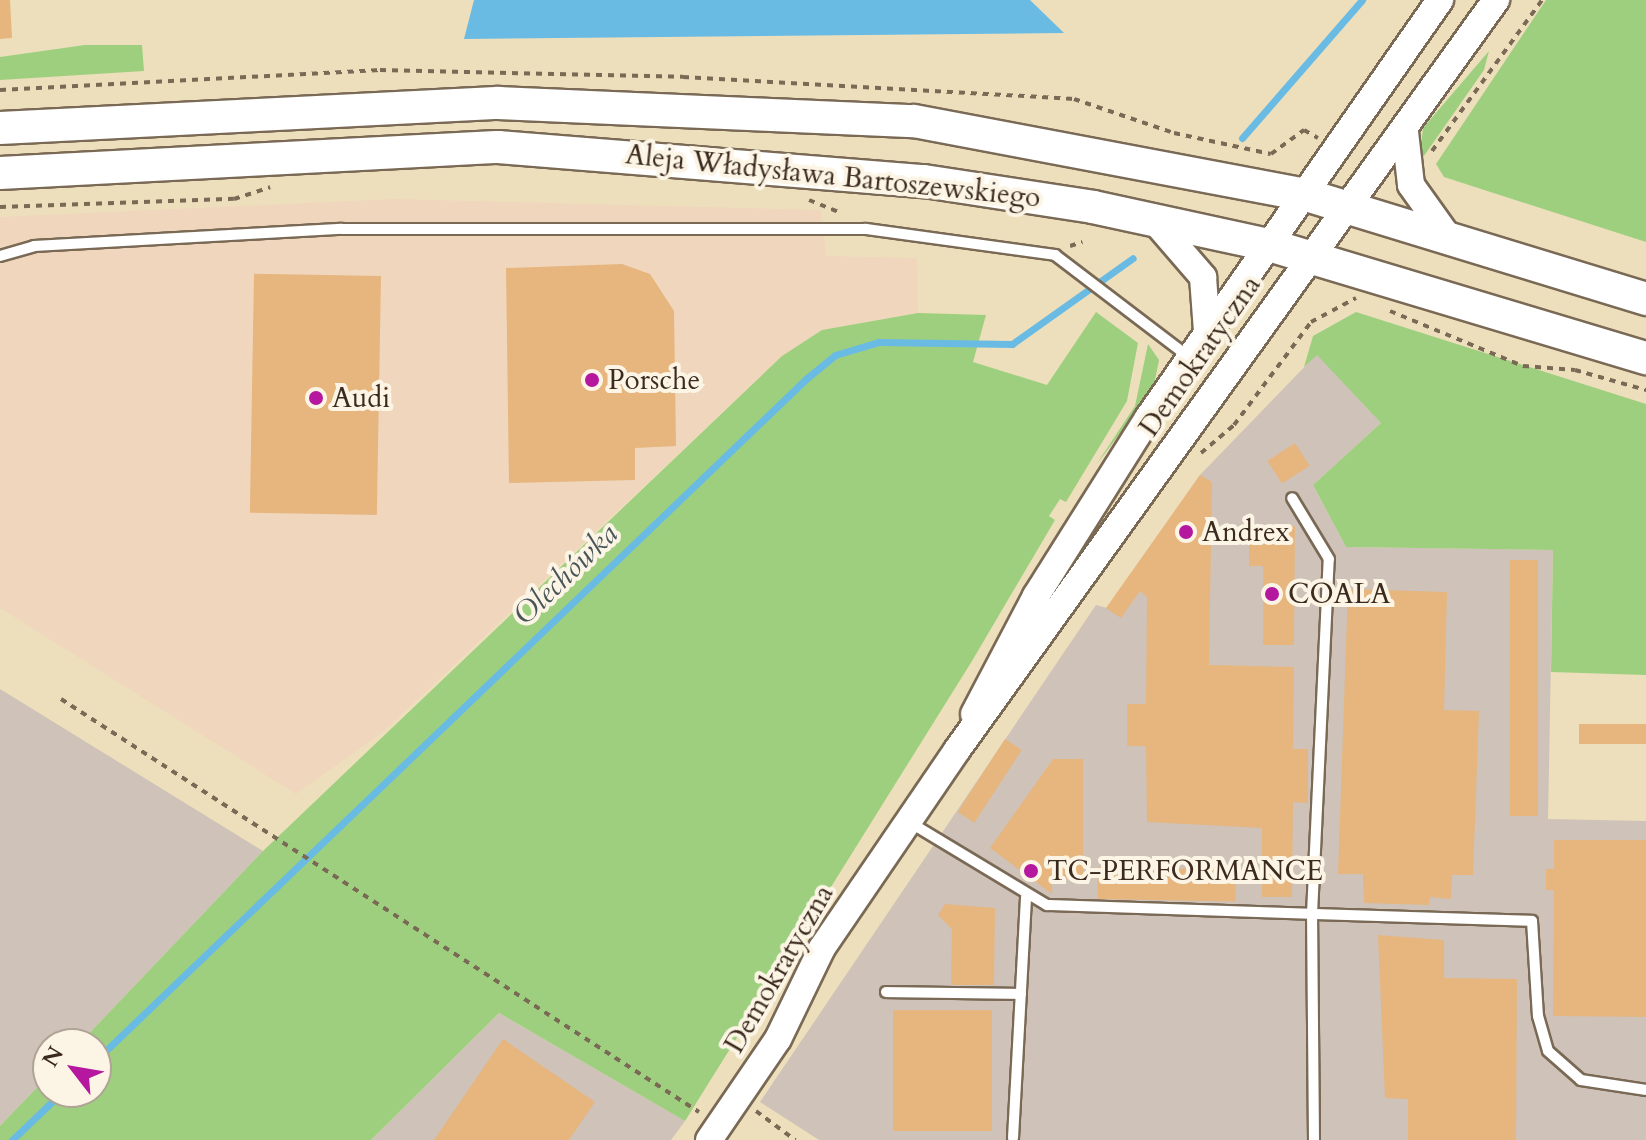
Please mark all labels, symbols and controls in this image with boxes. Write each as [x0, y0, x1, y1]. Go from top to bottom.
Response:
street label: Aleja Władysława Bartoszewskiego [624, 137, 1042, 215]
street label: Demokratyczna [1132, 269, 1268, 443]
place label: Porsche [608, 363, 700, 397]
marker: Porsche [583, 371, 601, 389]
place label: Audi [332, 381, 390, 415]
marker: Audi [307, 389, 325, 407]
place label: Andrex [1202, 515, 1290, 549]
water label: Olechówka [506, 517, 626, 633]
marker: Andrex [1177, 523, 1195, 541]
place label: COALA [1288, 577, 1390, 611]
marker: COALA [1263, 585, 1281, 603]
place label: TC-PERFORMANCE [1047, 854, 1323, 888]
marker: TC-PERFORMANCE [1022, 862, 1040, 880]
street label: Demokratyczna [717, 879, 841, 1059]
north arrow [32, 1028, 112, 1108]
text: N [35, 1041, 71, 1073]

